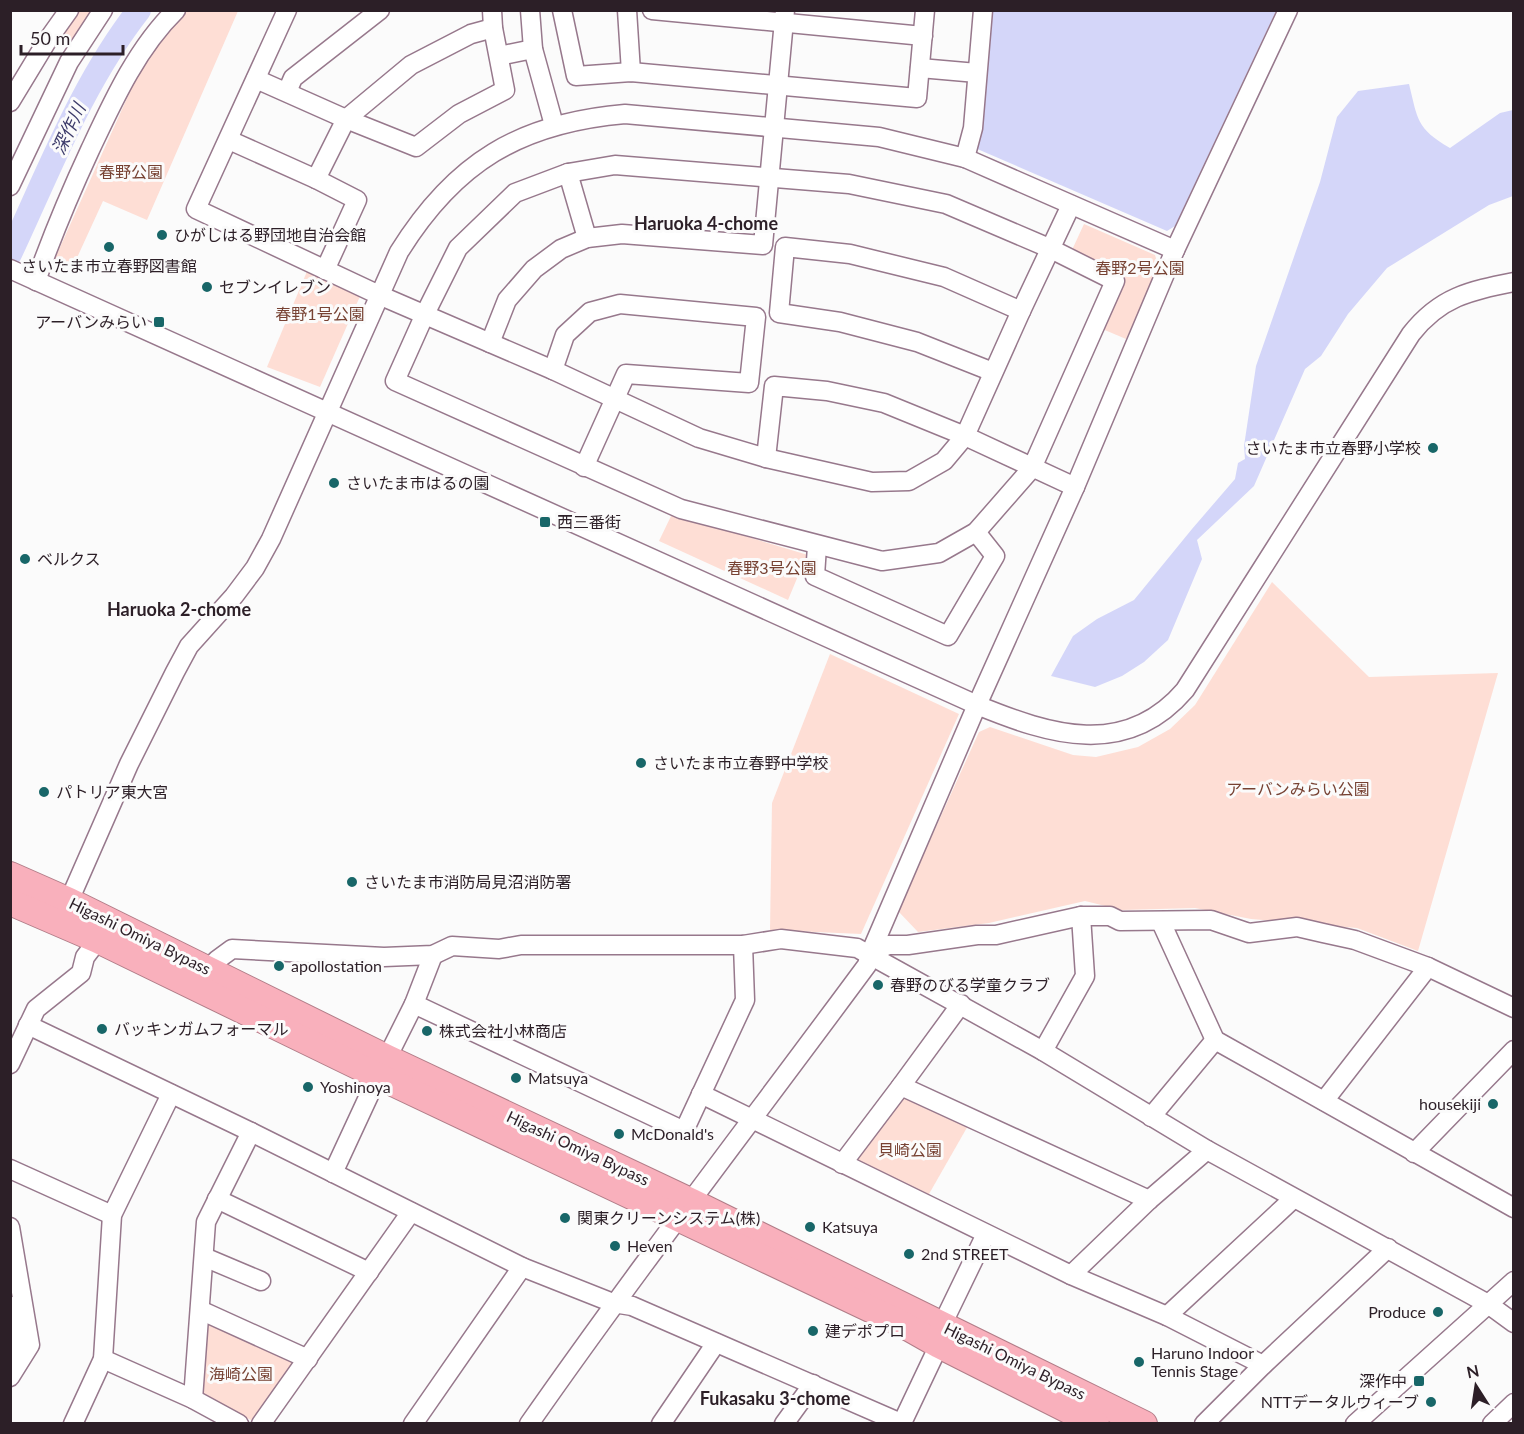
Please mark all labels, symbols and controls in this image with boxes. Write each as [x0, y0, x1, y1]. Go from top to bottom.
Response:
scale bar [21, 18, 123, 56]
text: 50 m [30, 27, 70, 49]
water label: 深作川 [47, 98, 90, 158]
park label: 春野公園 [99, 162, 163, 181]
district label: Haruoka 4-chome [634, 212, 778, 234]
place label: ひがしはる野団地自治会館 [174, 225, 366, 244]
marker: ひがしはる野団地自治会館 [155, 228, 169, 242]
marker: さいたま市立春野図書館 [102, 240, 116, 254]
place label: さいたま市立春野図書館 [21, 256, 197, 275]
park label: 春野2号公園 [1095, 258, 1185, 277]
place label: セブンイレブン [219, 277, 331, 296]
marker: セブンイレブン [200, 280, 214, 294]
park label: 春野1号公園 [275, 304, 365, 323]
place label: アーバンみらい [35, 312, 147, 331]
marker: アーバンみらい [152, 315, 166, 329]
place label: さいたま市立春野小学校 [1245, 438, 1421, 457]
marker: さいたま市立春野小学校 [1426, 441, 1440, 455]
place label: さいたま市はるの園 [346, 473, 490, 492]
marker: さいたま市はるの園 [327, 476, 341, 490]
place label: 西三番街 [557, 512, 621, 531]
marker: 西三番街 [538, 515, 552, 529]
place label: ベルクス [37, 549, 101, 568]
marker: ベルクス [18, 552, 32, 566]
park label: 春野3号公園 [727, 558, 817, 577]
district label: Haruoka 2-chome [107, 598, 251, 620]
place label: さいたま市立春野中学校 [653, 753, 829, 772]
marker: さいたま市立春野中学校 [634, 756, 648, 770]
park label: アーバンみらい公園 [1226, 779, 1370, 798]
place label: パトリア東大宮 [56, 782, 168, 801]
marker: パトリア東大宮 [37, 785, 51, 799]
place label: さいたま市消防局見沼消防署 [364, 872, 572, 891]
marker: さいたま市消防局見沼消防署 [345, 875, 359, 889]
street label: Higashi Omiya Bypass [66, 893, 214, 978]
place label: apollostation [291, 956, 382, 975]
marker: apollostation [272, 959, 286, 973]
place label: 春野のびる学童クラブ [890, 975, 1050, 994]
marker: 春野のびる学童クラブ [871, 978, 885, 992]
place label: バッキンガムフォーマル [114, 1019, 289, 1038]
place label: 株式会社小林商店 [439, 1021, 567, 1040]
marker: バッキンガムフォーマル [95, 1022, 109, 1036]
marker: 株式会社小林商店 [420, 1024, 434, 1038]
place label: Matsuya [528, 1068, 588, 1087]
marker: Matsuya [509, 1071, 523, 1085]
place label: Yoshinoya [320, 1077, 391, 1096]
marker: Yoshinoya [301, 1080, 315, 1094]
place label: housekiji [1419, 1094, 1481, 1113]
marker: housekiji [1486, 1097, 1500, 1111]
street label: Higashi Omiya Bypass [504, 1106, 653, 1189]
place label: McDonald's [631, 1124, 714, 1143]
marker: McDonald's [612, 1127, 626, 1141]
park label: 貝崎公園 [878, 1140, 942, 1159]
place label: 関東クリーンシステム(株) [577, 1208, 760, 1227]
marker: 関東クリーンシステム(株) [558, 1211, 572, 1225]
place label: Katsuya [822, 1217, 878, 1236]
marker: Katsuya [803, 1220, 817, 1234]
place label: Heven [627, 1236, 673, 1255]
marker: Heven [608, 1239, 622, 1253]
place label: 2nd STREET [921, 1244, 1009, 1263]
marker: 2nd STREET [902, 1247, 916, 1261]
place label: Produce [1368, 1302, 1426, 1321]
marker: Produce [1431, 1305, 1445, 1319]
street label: Higashi Omiya Bypass [941, 1318, 1089, 1403]
place label: 建デポプロ [825, 1321, 905, 1340]
marker: 建デポプロ [806, 1324, 820, 1338]
place label: Haruno Indoor Tennis Stage [1151, 1343, 1254, 1380]
marker: Haruno Indoor Tennis Stage [1132, 1355, 1146, 1369]
north arrow [1446, 1356, 1506, 1416]
text: N [1465, 1360, 1481, 1381]
park label: 海崎公園 [209, 1364, 273, 1383]
place label: 深作中 [1359, 1371, 1407, 1390]
marker: 深作中 [1412, 1374, 1426, 1388]
district label: Fukasaku 3-chome [700, 1387, 851, 1409]
place label: NTTデータルウィーブ [1261, 1392, 1419, 1411]
marker: NTTデータルウィーブ [1424, 1395, 1438, 1409]

